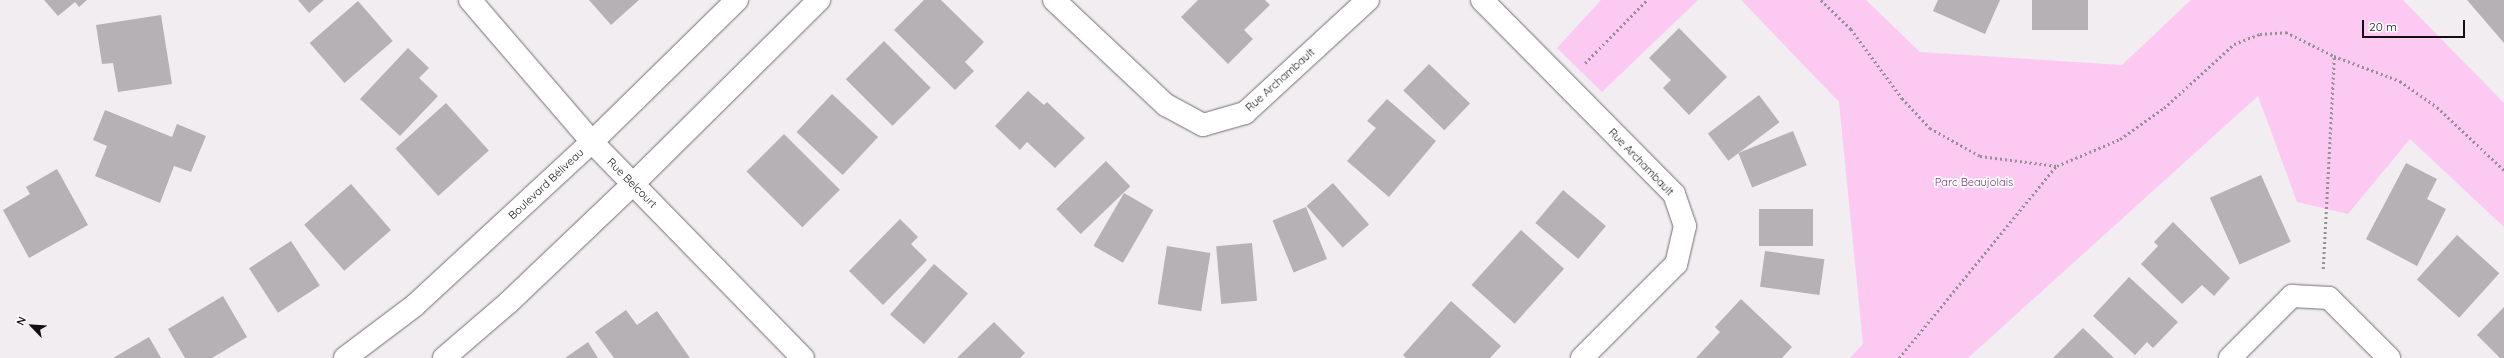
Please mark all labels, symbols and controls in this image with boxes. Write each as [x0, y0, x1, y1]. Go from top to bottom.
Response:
scale bar [2364, 12, 2467, 38]
text: 20 m [2369, 19, 2397, 34]
street label: Rue Archambault [1243, 46, 1317, 114]
street label: Rue Archambault [1606, 126, 1676, 198]
street label: Boulevard Béliveau [506, 146, 586, 222]
street label: Rue Belcourt [604, 155, 660, 211]
park label: Parc Beaujolais [1935, 175, 2013, 189]
north arrow [12, 306, 52, 346]
text: N [13, 314, 29, 328]

